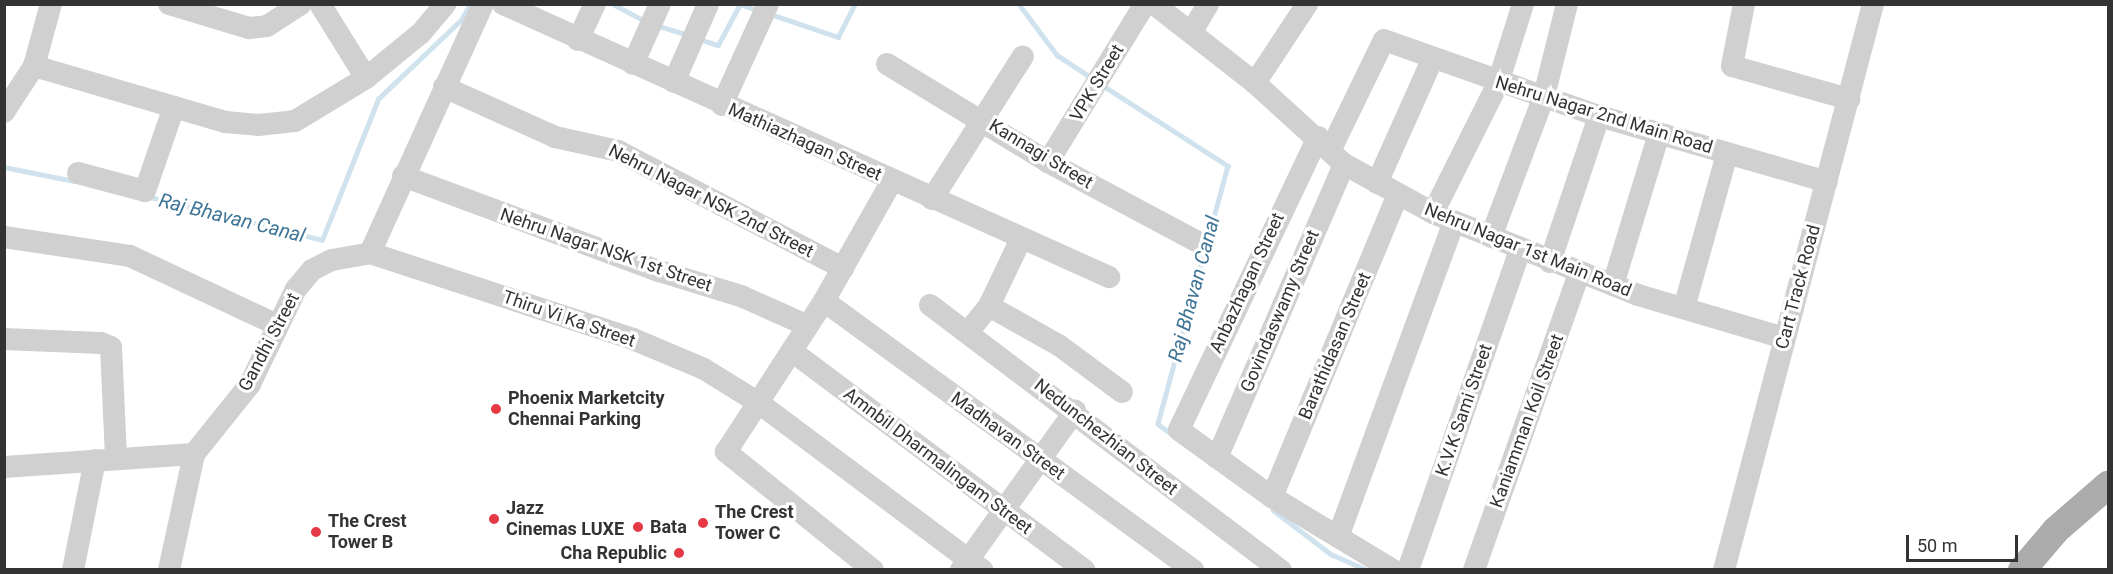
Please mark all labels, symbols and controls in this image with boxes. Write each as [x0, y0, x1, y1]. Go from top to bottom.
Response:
street label: VPK Street [1066, 41, 1128, 125]
street label: Nehru Nagar 2nd Main Road [1493, 72, 1715, 158]
street label: Mathiazhagan Street [725, 98, 885, 186]
street label: Kannagi Street [985, 115, 1097, 193]
street label: Nehru Nagar NSK 2nd Street [605, 140, 817, 262]
water label: Raj Bhavan Canal [156, 188, 308, 248]
street label: Nehru Nagar 1st Main Road [1421, 199, 1635, 301]
street label: Nehru Nagar NSK 1st Street [497, 204, 715, 296]
street label: Anbazhagan Street [1205, 210, 1289, 356]
water label: Raj Bhavan Canal [1163, 214, 1225, 364]
street label: Cart Track Road [1771, 222, 1825, 352]
street label: Govindaswamy Street [1236, 227, 1324, 395]
street label: Barathidasan Street [1294, 269, 1376, 423]
street label: Thiru Vi Ka Street [500, 286, 638, 352]
street label: Gandhi Street [234, 289, 304, 395]
street label: Kaniamman Koil Street [1486, 331, 1568, 511]
street label: K.V.K Sami Street [1431, 341, 1497, 479]
street label: Nedunchezhian Street [1030, 374, 1182, 500]
street label: Amnbil Dharmalingam Street [840, 383, 1036, 539]
street label: Madhavan Street [947, 387, 1069, 485]
place label: Phoenix Marketcity Chennai Parking [508, 388, 665, 430]
marker: Phoenix Marketcity Chennai Parking [489, 402, 503, 416]
place label: Jazz Cinemas LUXE [506, 498, 624, 540]
place label: The Crest Tower C [715, 502, 794, 544]
place label: The Crest Tower B [328, 511, 407, 554]
marker: Jazz Cinemas LUXE [487, 512, 501, 526]
place label: Bata [650, 516, 687, 538]
marker: The Crest Tower C [696, 516, 710, 530]
marker: Bata [631, 520, 645, 534]
scale bar [1909, 523, 2022, 561]
marker: The Crest Tower B [309, 525, 323, 539]
text: 50 m [1917, 535, 1957, 556]
place label: Cha Republic [561, 542, 667, 564]
marker: Cha Republic [672, 546, 686, 560]

